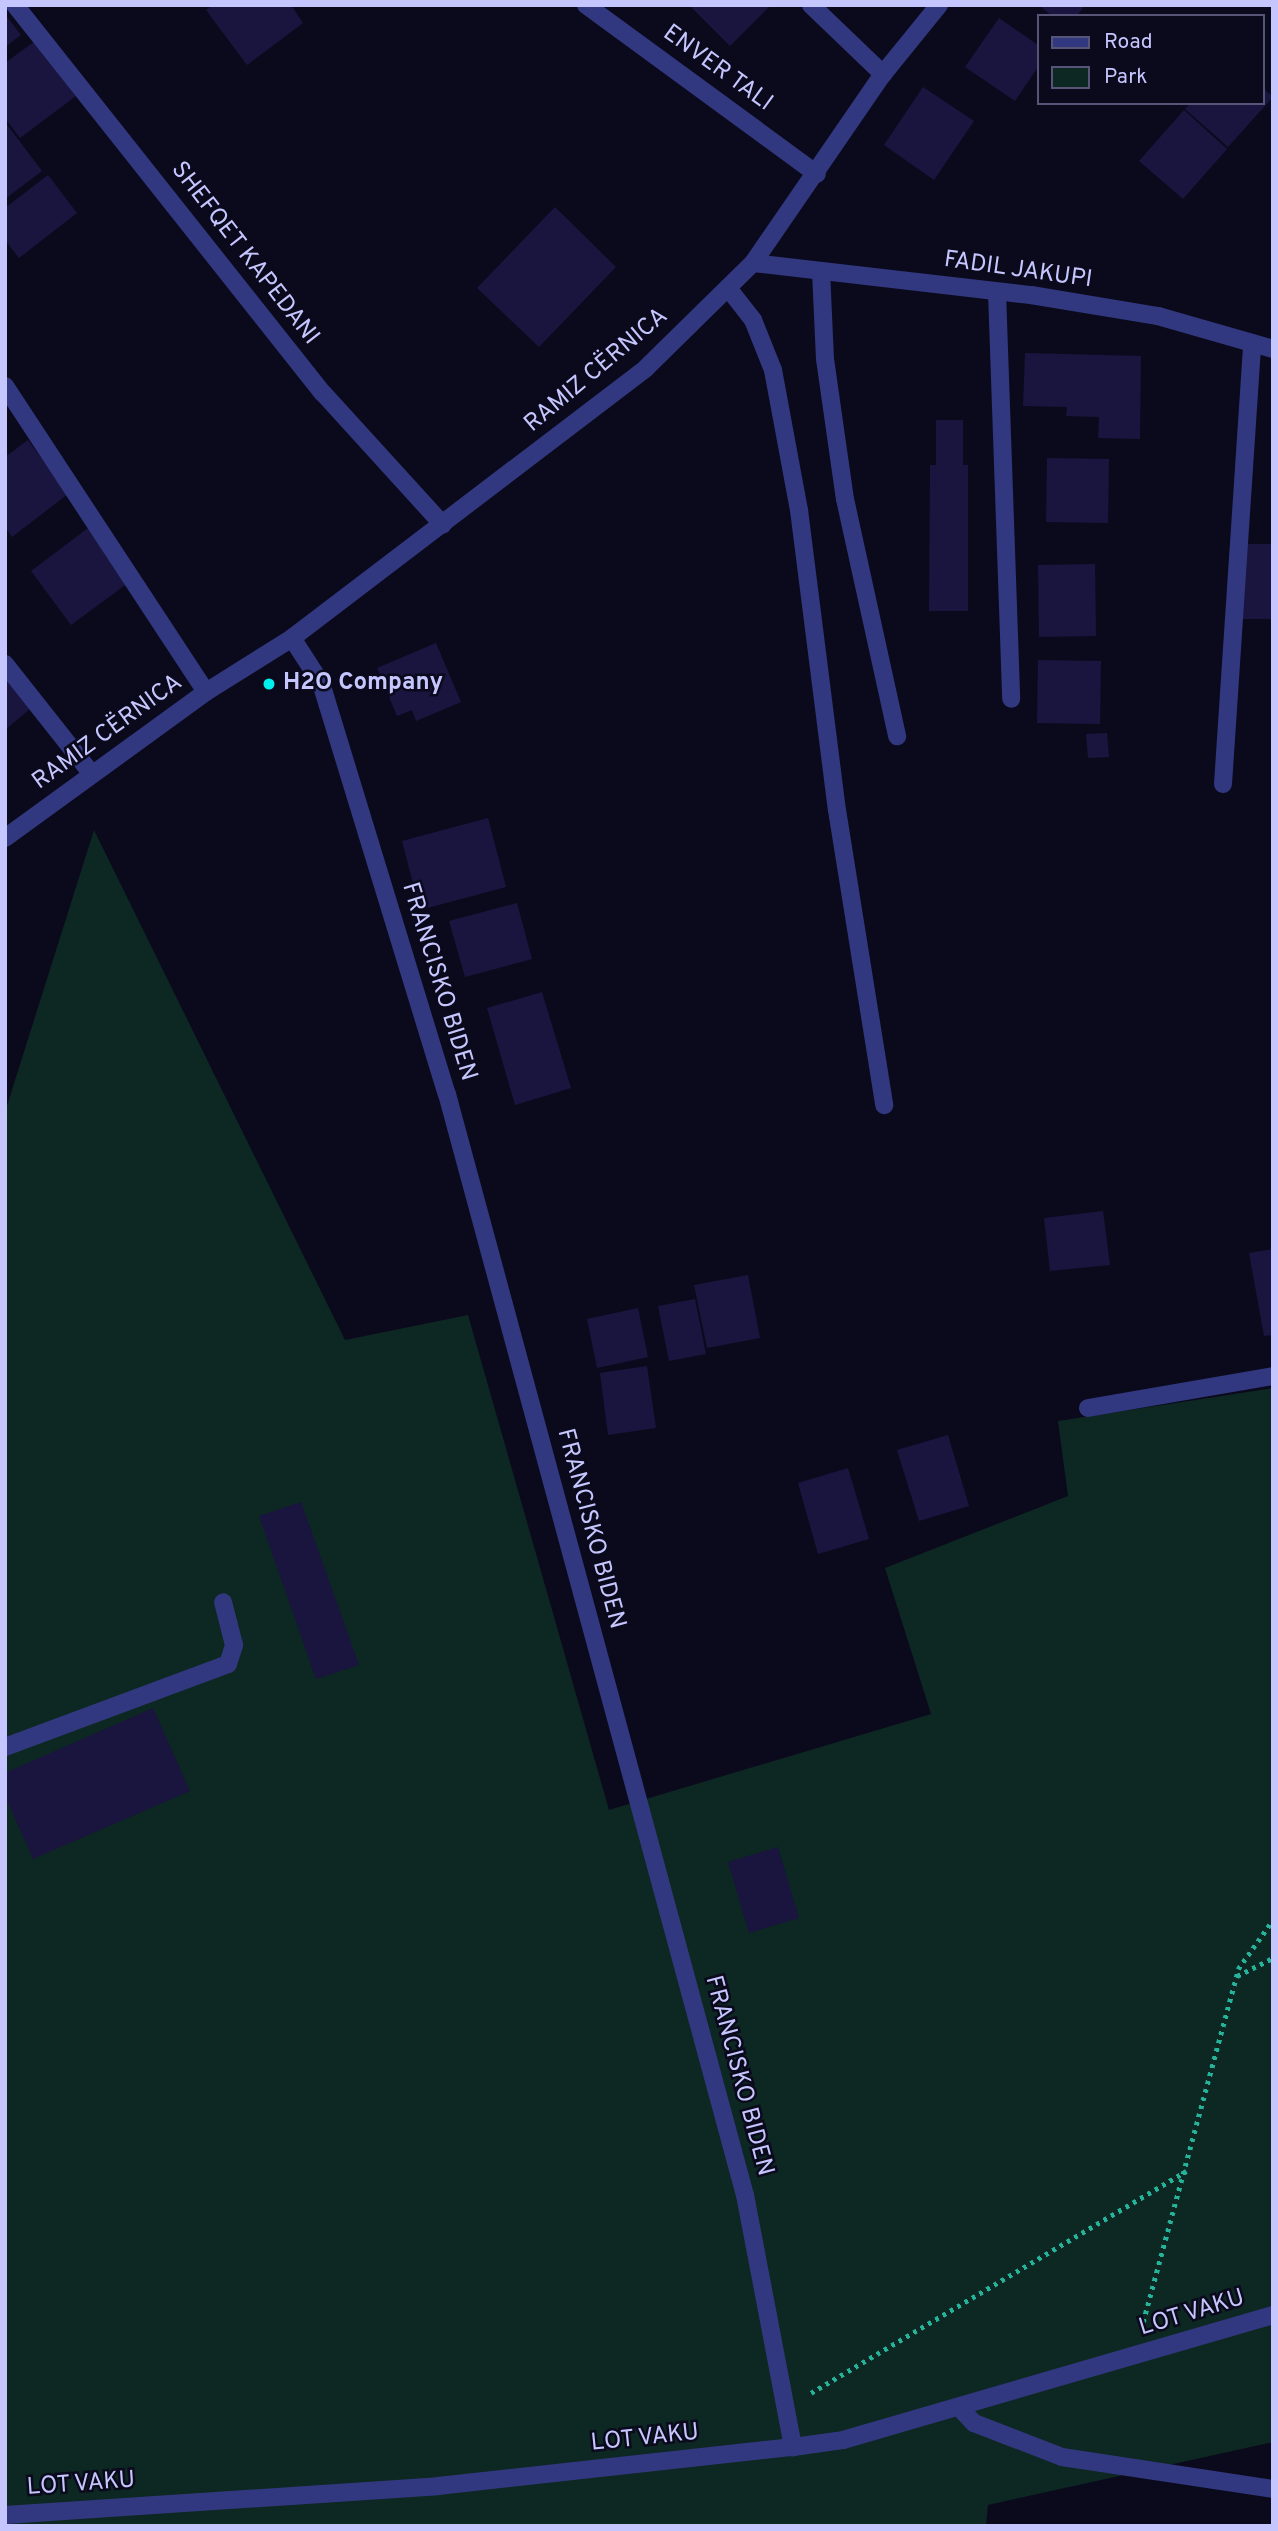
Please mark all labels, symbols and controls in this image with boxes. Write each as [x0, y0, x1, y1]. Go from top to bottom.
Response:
legend [1036, 14, 1264, 105]
street label: ENVER TALI [656, 19, 778, 119]
text: Road [1104, 29, 1153, 56]
text: Park [1104, 64, 1147, 91]
street label: SHEFQET KAPEDANI [163, 156, 325, 352]
street label: FADIL JAKUPI [942, 246, 1094, 296]
street label: RAMIZ CËRNICA [519, 303, 675, 439]
street label: RAMIZ CËRNICA [27, 669, 189, 797]
place label: H2O Company [283, 670, 443, 698]
marker: H2O Company [261, 676, 277, 692]
street label: FRANCISKO BIDEN [394, 879, 482, 1085]
street label: FRANCISKO BIDEN [549, 1426, 631, 1632]
street label: FRANCISKO BIDEN [697, 1973, 779, 2179]
street label: LOT VAKU [1135, 2284, 1249, 2344]
street label: LOT VAKU [589, 2419, 701, 2459]
street label: LOT VAKU [25, 2467, 137, 2503]

